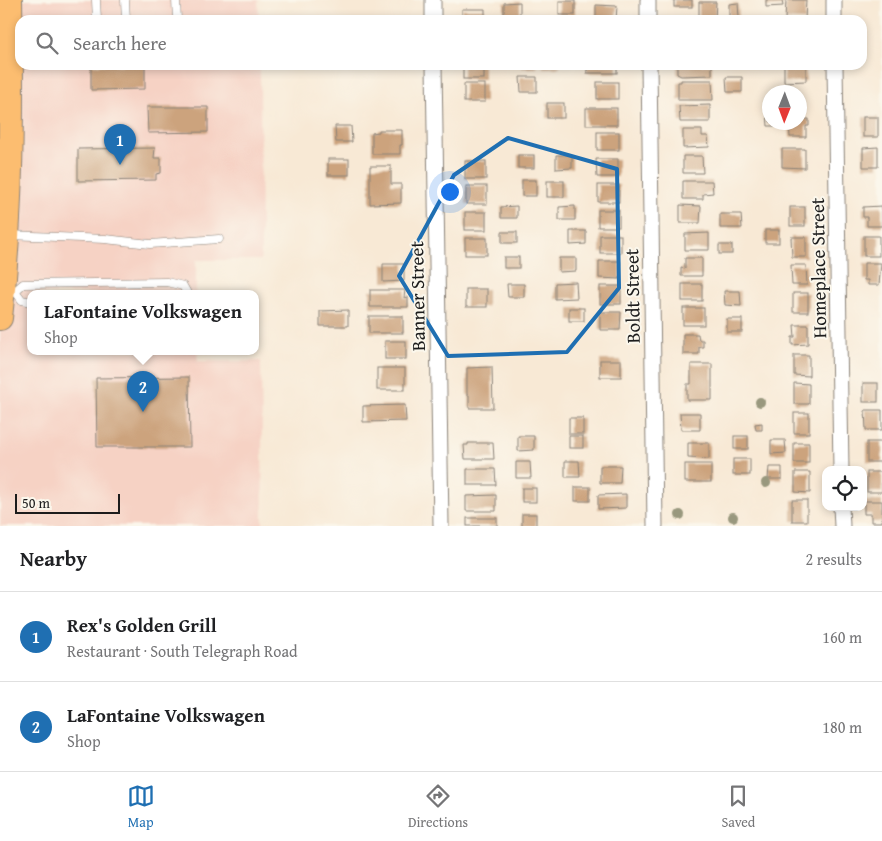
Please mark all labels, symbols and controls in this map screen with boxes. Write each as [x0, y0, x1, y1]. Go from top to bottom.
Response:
search box [15, 15, 867, 70]
icon: search [33, 29, 61, 57]
text: Search here [73, 29, 167, 57]
north arrow [762, 85, 807, 130]
pin: 1 [104, 124, 136, 165]
your location [437, 179, 463, 205]
street label: Homeplace Street [803, 197, 833, 339]
street label: Banner Street [402, 240, 432, 351]
street label: Boldt Street [617, 248, 647, 344]
popup [27, 290, 259, 355]
text: LaFontaine Volkswagen [44, 297, 242, 325]
text: Shop [44, 325, 78, 349]
pin: 2 [127, 371, 159, 412]
map controls [822, 466, 867, 511]
button: locate [822, 466, 867, 511]
scale bar [15, 491, 120, 514]
text: 50 m [22, 493, 50, 513]
text: Nearby [20, 543, 87, 574]
text: 2 results [805, 547, 862, 571]
text: Rex's Golden Grill [67, 611, 217, 639]
text: 1 [32, 625, 40, 649]
text: 160 m [822, 625, 862, 649]
text: Restaurant · South Telegraph Road [67, 639, 298, 663]
text: LaFontaine Volkswagen [67, 701, 265, 729]
text: 2 [32, 715, 40, 739]
text: 180 m [822, 715, 862, 739]
text: Shop [67, 729, 101, 753]
tab: Map [127, 782, 155, 832]
tab: Directions [408, 782, 468, 832]
tab: Saved [721, 782, 755, 832]

